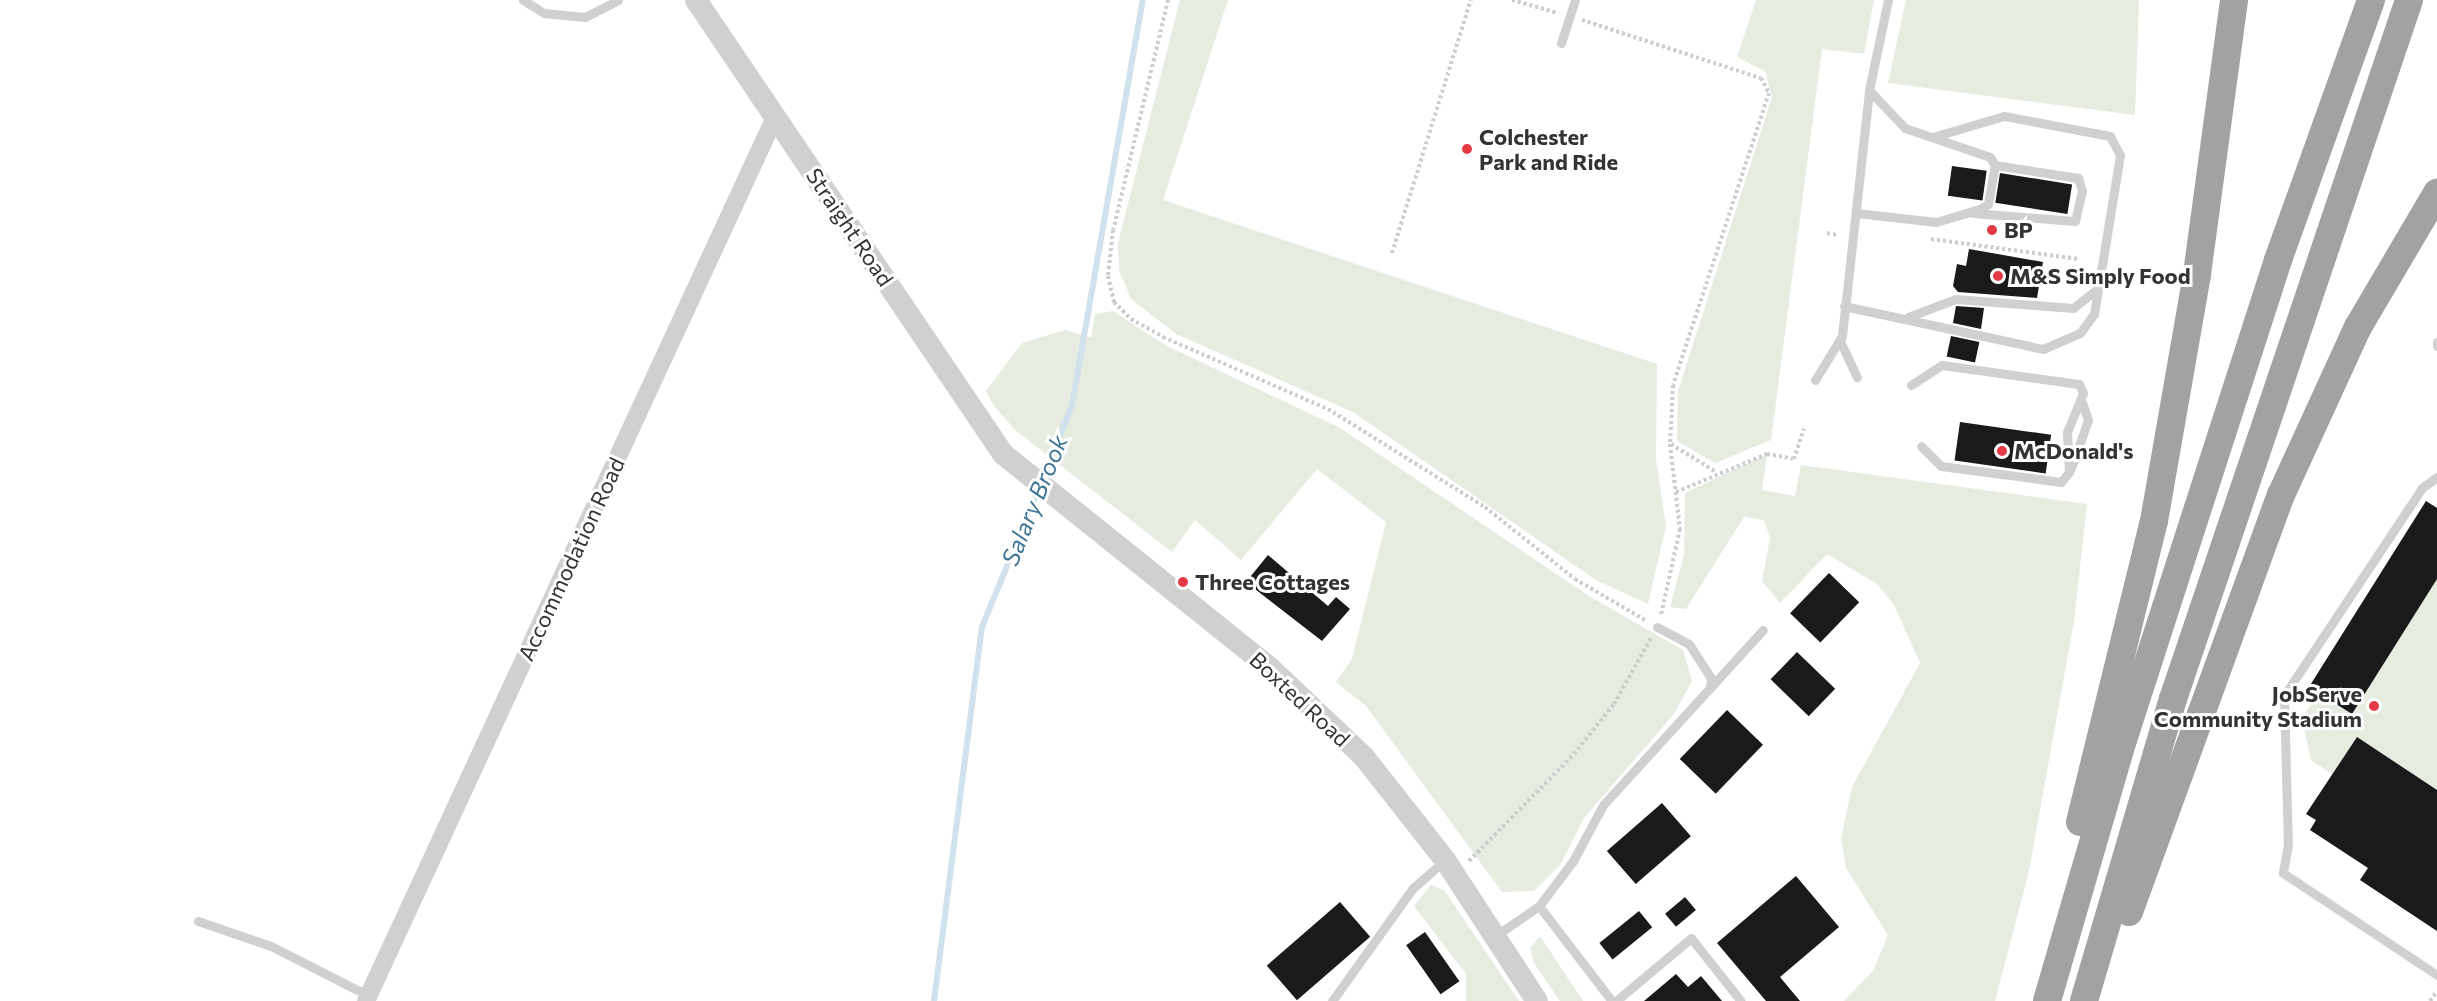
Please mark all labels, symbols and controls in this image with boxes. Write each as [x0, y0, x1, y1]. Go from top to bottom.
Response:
place label: Colchester Park and Ride [1479, 123, 1618, 174]
marker: Colchester Park and Ride [1460, 142, 1474, 156]
street label: Straight Road [801, 163, 899, 291]
place label: BP [2004, 217, 2033, 243]
marker: BP [1985, 223, 1999, 237]
place label: M&S Simply Food [2010, 263, 2191, 289]
marker: M&S Simply Food [1991, 269, 2005, 283]
water label: Salary Brook [995, 431, 1073, 569]
place label: McDonald's [2014, 438, 2133, 464]
marker: McDonald's [1995, 444, 2009, 458]
street label: Accommodation Road [512, 453, 630, 665]
place label: Three Cottages [1195, 569, 1350, 595]
marker: Three Cottages [1176, 575, 1190, 589]
street label: Boxted Road [1244, 646, 1356, 752]
place label: JobServe Community Stadium [2154, 680, 2362, 732]
marker: JobServe Community Stadium [2367, 699, 2381, 713]

